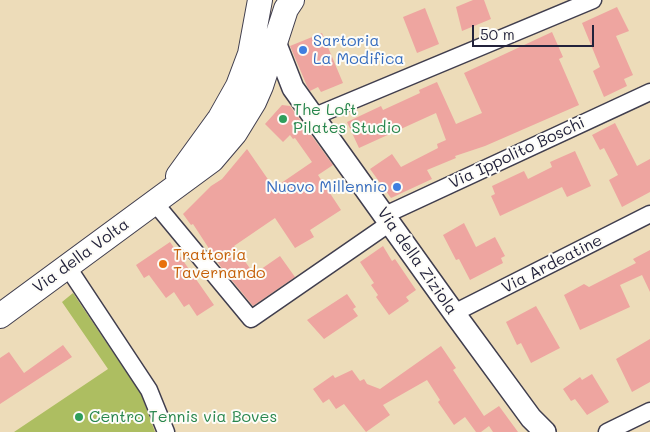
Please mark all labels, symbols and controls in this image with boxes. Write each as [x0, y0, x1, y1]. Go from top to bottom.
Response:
scale bar [475, 15, 598, 47]
text: 50 m [480, 24, 515, 44]
place label: Sartoria La Modifica [313, 31, 404, 69]
marker: Sartoria La Modifica [297, 44, 309, 56]
place label: The Loft Pilates Studio [293, 100, 401, 138]
marker: The Loft Pilates Studio [277, 113, 289, 125]
street label: Via Ippolito Boschi [446, 113, 588, 193]
place label: Nuovo Millennio [266, 177, 387, 197]
marker: Nuovo Millennio [391, 181, 403, 193]
street label: Via della Ziziola [373, 204, 461, 318]
street label: Via della Volta [29, 215, 133, 297]
street label: Via Ardeatine [499, 230, 605, 298]
place label: Trattoria Tavernando [173, 245, 266, 283]
marker: Trattoria Tavernando [157, 258, 169, 270]
place label: Centro Tennis via Boves [89, 407, 277, 427]
marker: Centro Tennis via Boves [73, 411, 85, 423]

